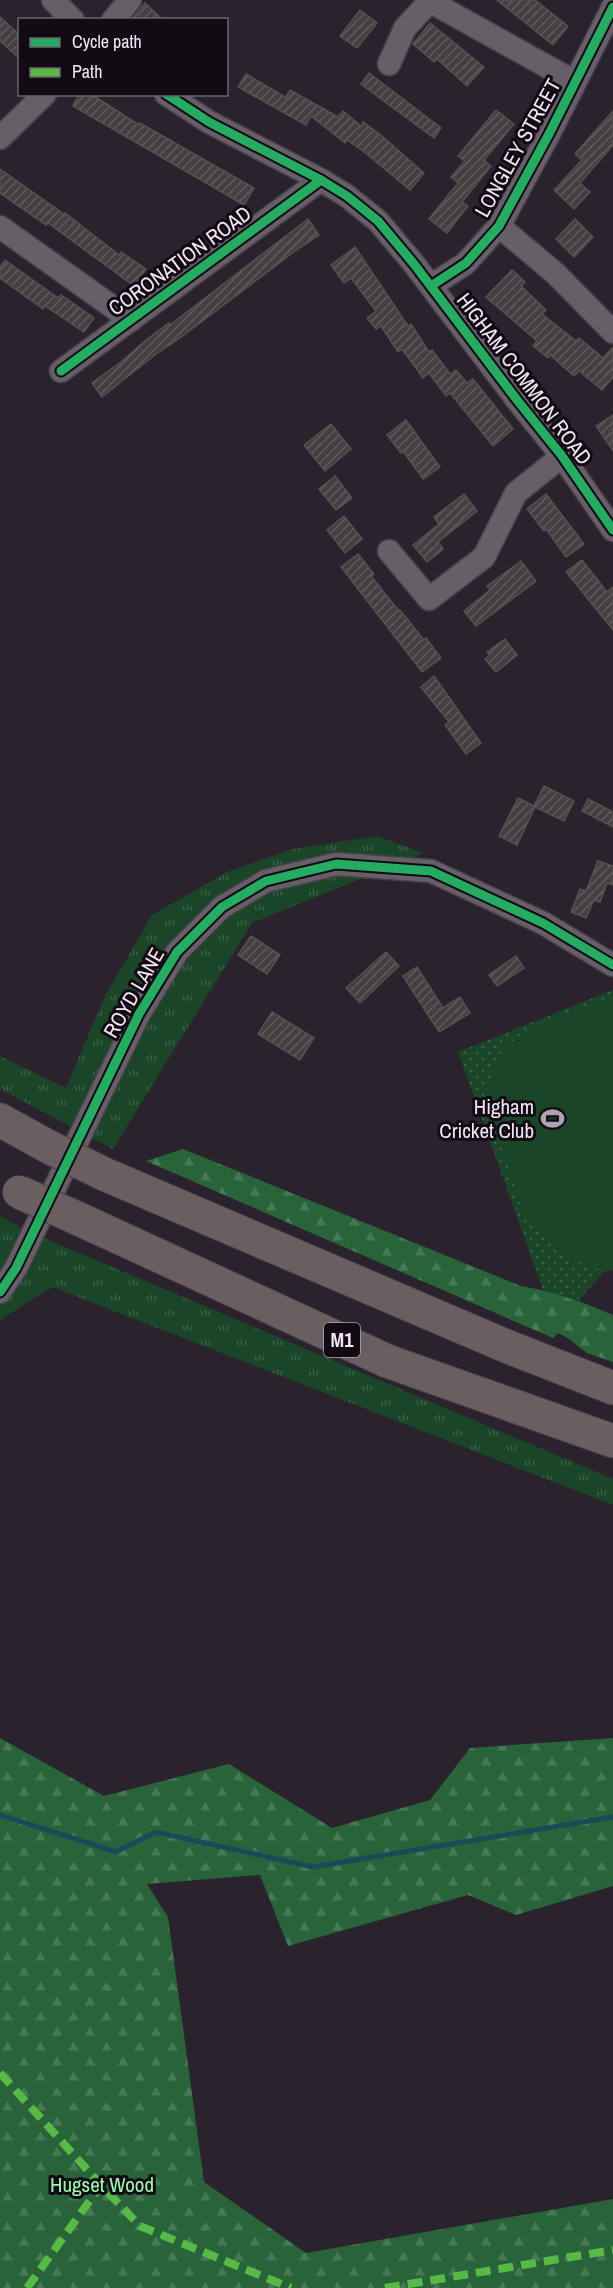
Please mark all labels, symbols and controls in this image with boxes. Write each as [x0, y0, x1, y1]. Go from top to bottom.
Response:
legend [18, 18, 228, 96]
text: Cycle path [72, 29, 142, 54]
text: Path [72, 59, 102, 84]
street label: LONGLEY STREET [468, 73, 568, 222]
street label: CORONATION ROAD [102, 199, 257, 322]
street label: HIGHAM COMMON ROAD [450, 287, 599, 471]
street label: ROYD LANE [96, 942, 171, 1043]
place label: Higham Cricket Club [439, 1092, 534, 1145]
sports icon: Higham Cricket Club [539, 1106, 565, 1132]
road number: M1 [324, 1323, 360, 1357]
park label: Hugset Wood [50, 2170, 154, 2199]

